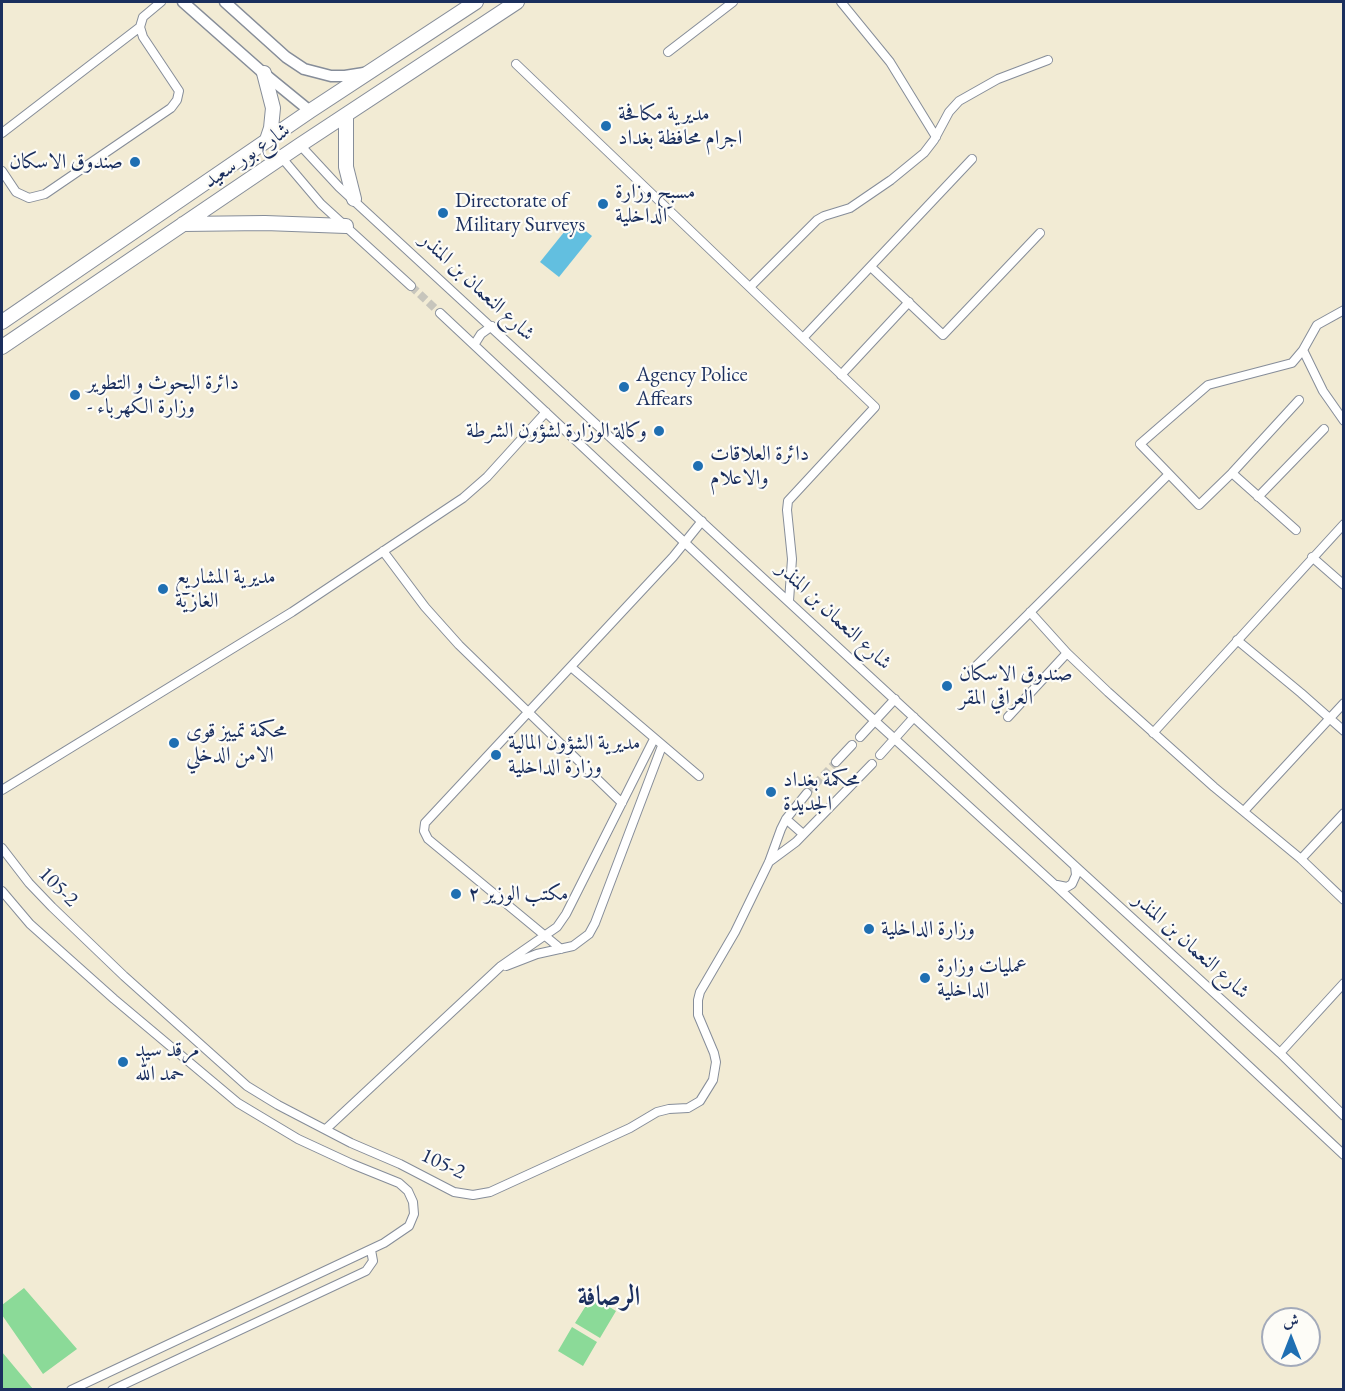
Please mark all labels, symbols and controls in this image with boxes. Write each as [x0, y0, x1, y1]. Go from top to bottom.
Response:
place label: مديرية مكافحة اجرام محافظة بغداد [618, 101, 742, 151]
street label: شارع بور سعيد [199, 118, 295, 194]
marker: مديرية مكافحة اجرام محافظة بغداد [599, 119, 613, 133]
place label: صندوق الاسكان [9, 149, 123, 175]
marker: صندوق الاسكان [128, 155, 142, 169]
place label: مسبح وزارة الداخلية [615, 179, 695, 229]
place label: Directorate of Military Surveys [455, 188, 585, 238]
marker: مسبح وزارة الداخلية [596, 197, 610, 211]
marker: Directorate of Military Surveys [436, 206, 450, 220]
street label: شارع النعمان بن المنذر [414, 227, 540, 347]
place label: Agency Police Affears [636, 362, 748, 412]
place label: دائرة البحوث و التطوير - وزارة الكهرباء [87, 370, 239, 420]
marker: Agency Police Affears [617, 380, 631, 394]
marker: دائرة البحوث و التطوير - وزارة الكهرباء [68, 388, 82, 402]
place label: وكالة الوزارة لشؤون الشرطة [466, 418, 647, 444]
marker: وكالة الوزارة لشؤون الشرطة [652, 424, 666, 438]
place label: دائرة العلاقات والاعلام [710, 441, 809, 491]
marker: دائرة العلاقات والاعلام [691, 459, 705, 473]
street label: شارع النعمان بن المنذر [771, 556, 897, 676]
place label: مديرية المشاريع الغازية [175, 564, 276, 614]
marker: مديرية المشاريع الغازية [156, 582, 170, 596]
place label: صندوق الاسكان العراقي المقر [959, 661, 1073, 711]
marker: صندوق الاسكان العراقي المقر [940, 679, 954, 693]
place label: محكمة تمييز قوى الامن الدخلي [186, 718, 287, 768]
place label: مديرية الشؤون المالية وزارة الداخلية [508, 730, 640, 780]
marker: محكمة تمييز قوى الامن الدخلي [167, 736, 181, 750]
marker: مديرية الشؤون المالية وزارة الداخلية [489, 748, 503, 762]
place label: محكمة بغداد الجديدة [783, 767, 860, 817]
marker: محكمة بغداد الجديدة [764, 785, 778, 799]
street label: 105-2 [33, 862, 83, 912]
place label: مكتب الوزير ٢ [468, 881, 568, 907]
marker: مكتب الوزير ٢ [449, 887, 463, 901]
street label: شارع النعمان بن المنذر [1128, 887, 1254, 1005]
place label: وزارة الداخلية [881, 916, 975, 942]
marker: وزارة الداخلية [862, 922, 876, 936]
place label: عمليات وزارة الداخلية [937, 953, 1027, 1003]
marker: عمليات وزارة الداخلية [918, 971, 932, 985]
place label: مرقد سيد حمد الله [135, 1037, 199, 1087]
marker: مرقد سيد حمد الله [116, 1055, 130, 1069]
street label: 105-2 [417, 1143, 469, 1185]
district label: الرصافة [578, 1282, 640, 1314]
north arrow [1261, 1307, 1321, 1367]
text: ش [1283, 1310, 1299, 1331]

